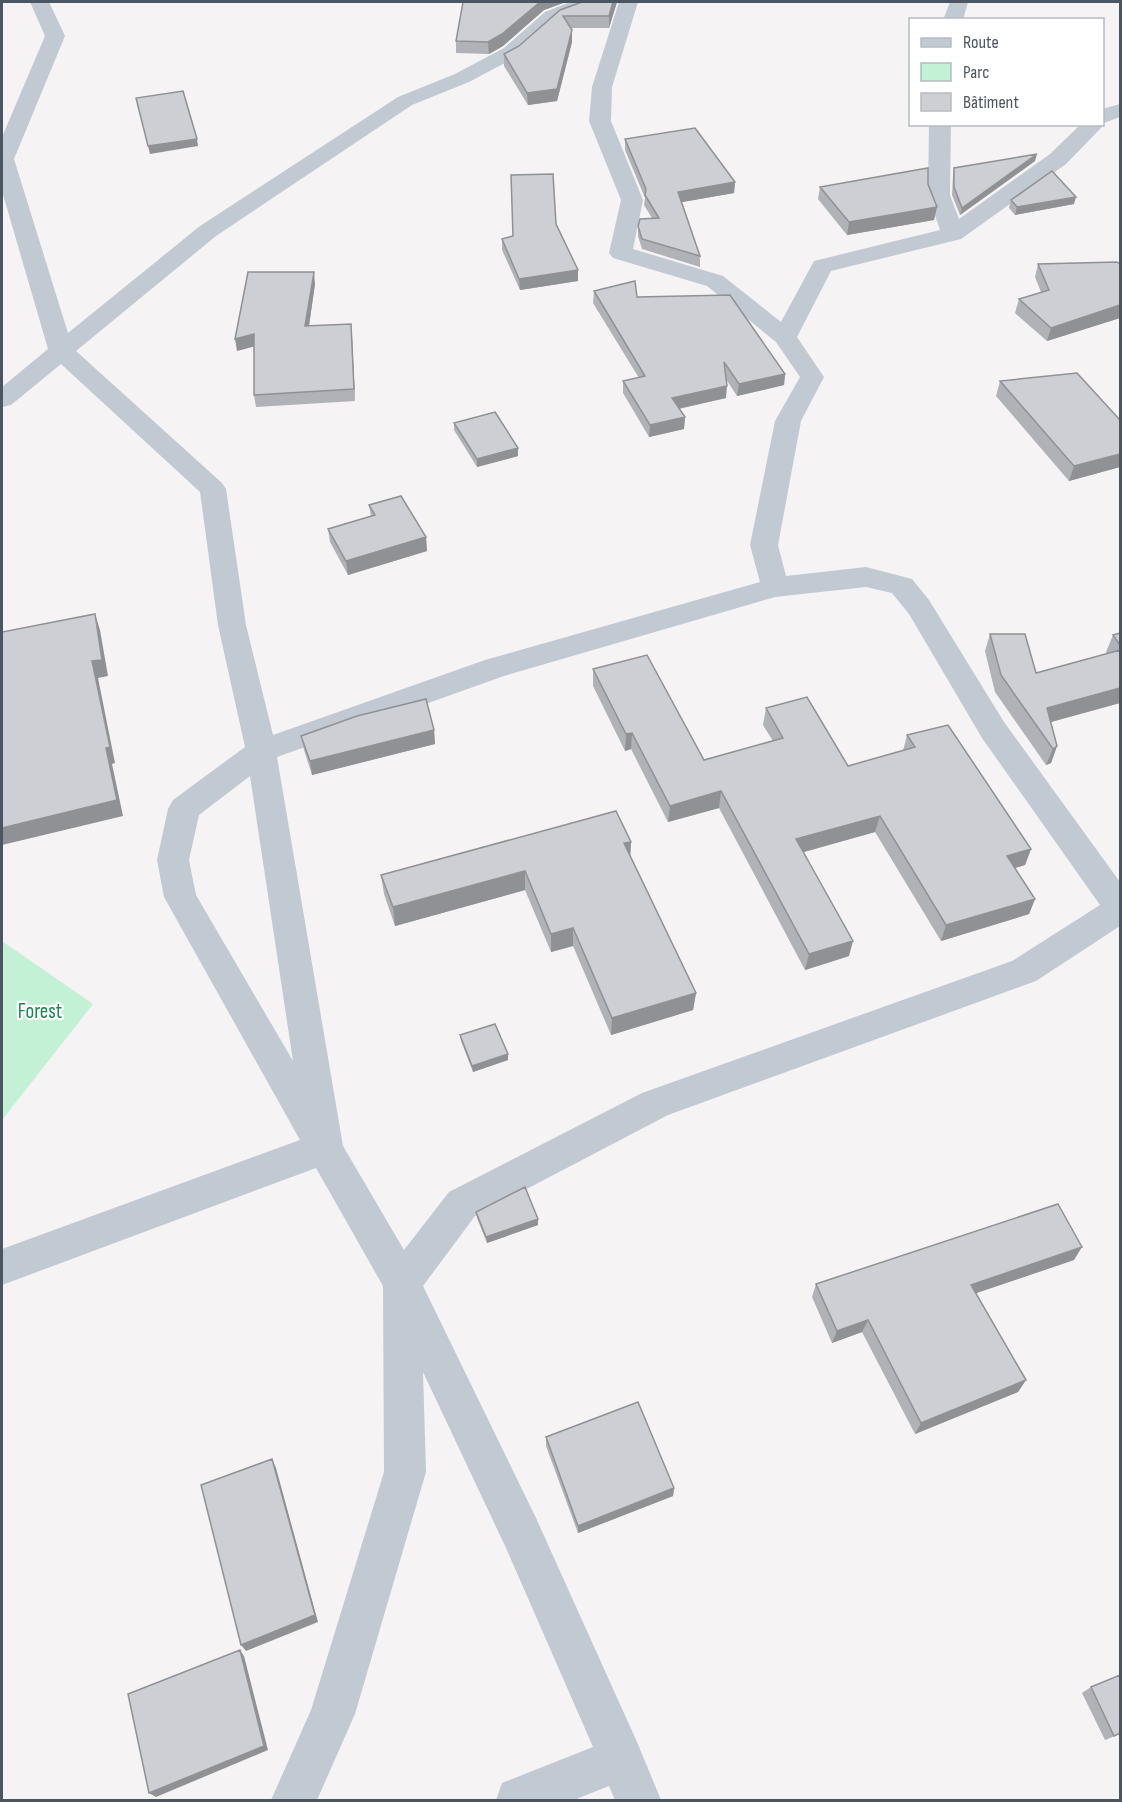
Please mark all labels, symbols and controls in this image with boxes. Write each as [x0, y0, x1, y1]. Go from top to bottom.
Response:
legend [909, 18, 1104, 126]
text: Route [963, 32, 999, 53]
text: Parc [963, 62, 989, 83]
text: Bâtiment [963, 92, 1019, 113]
park label: Forest [18, 999, 62, 1024]

